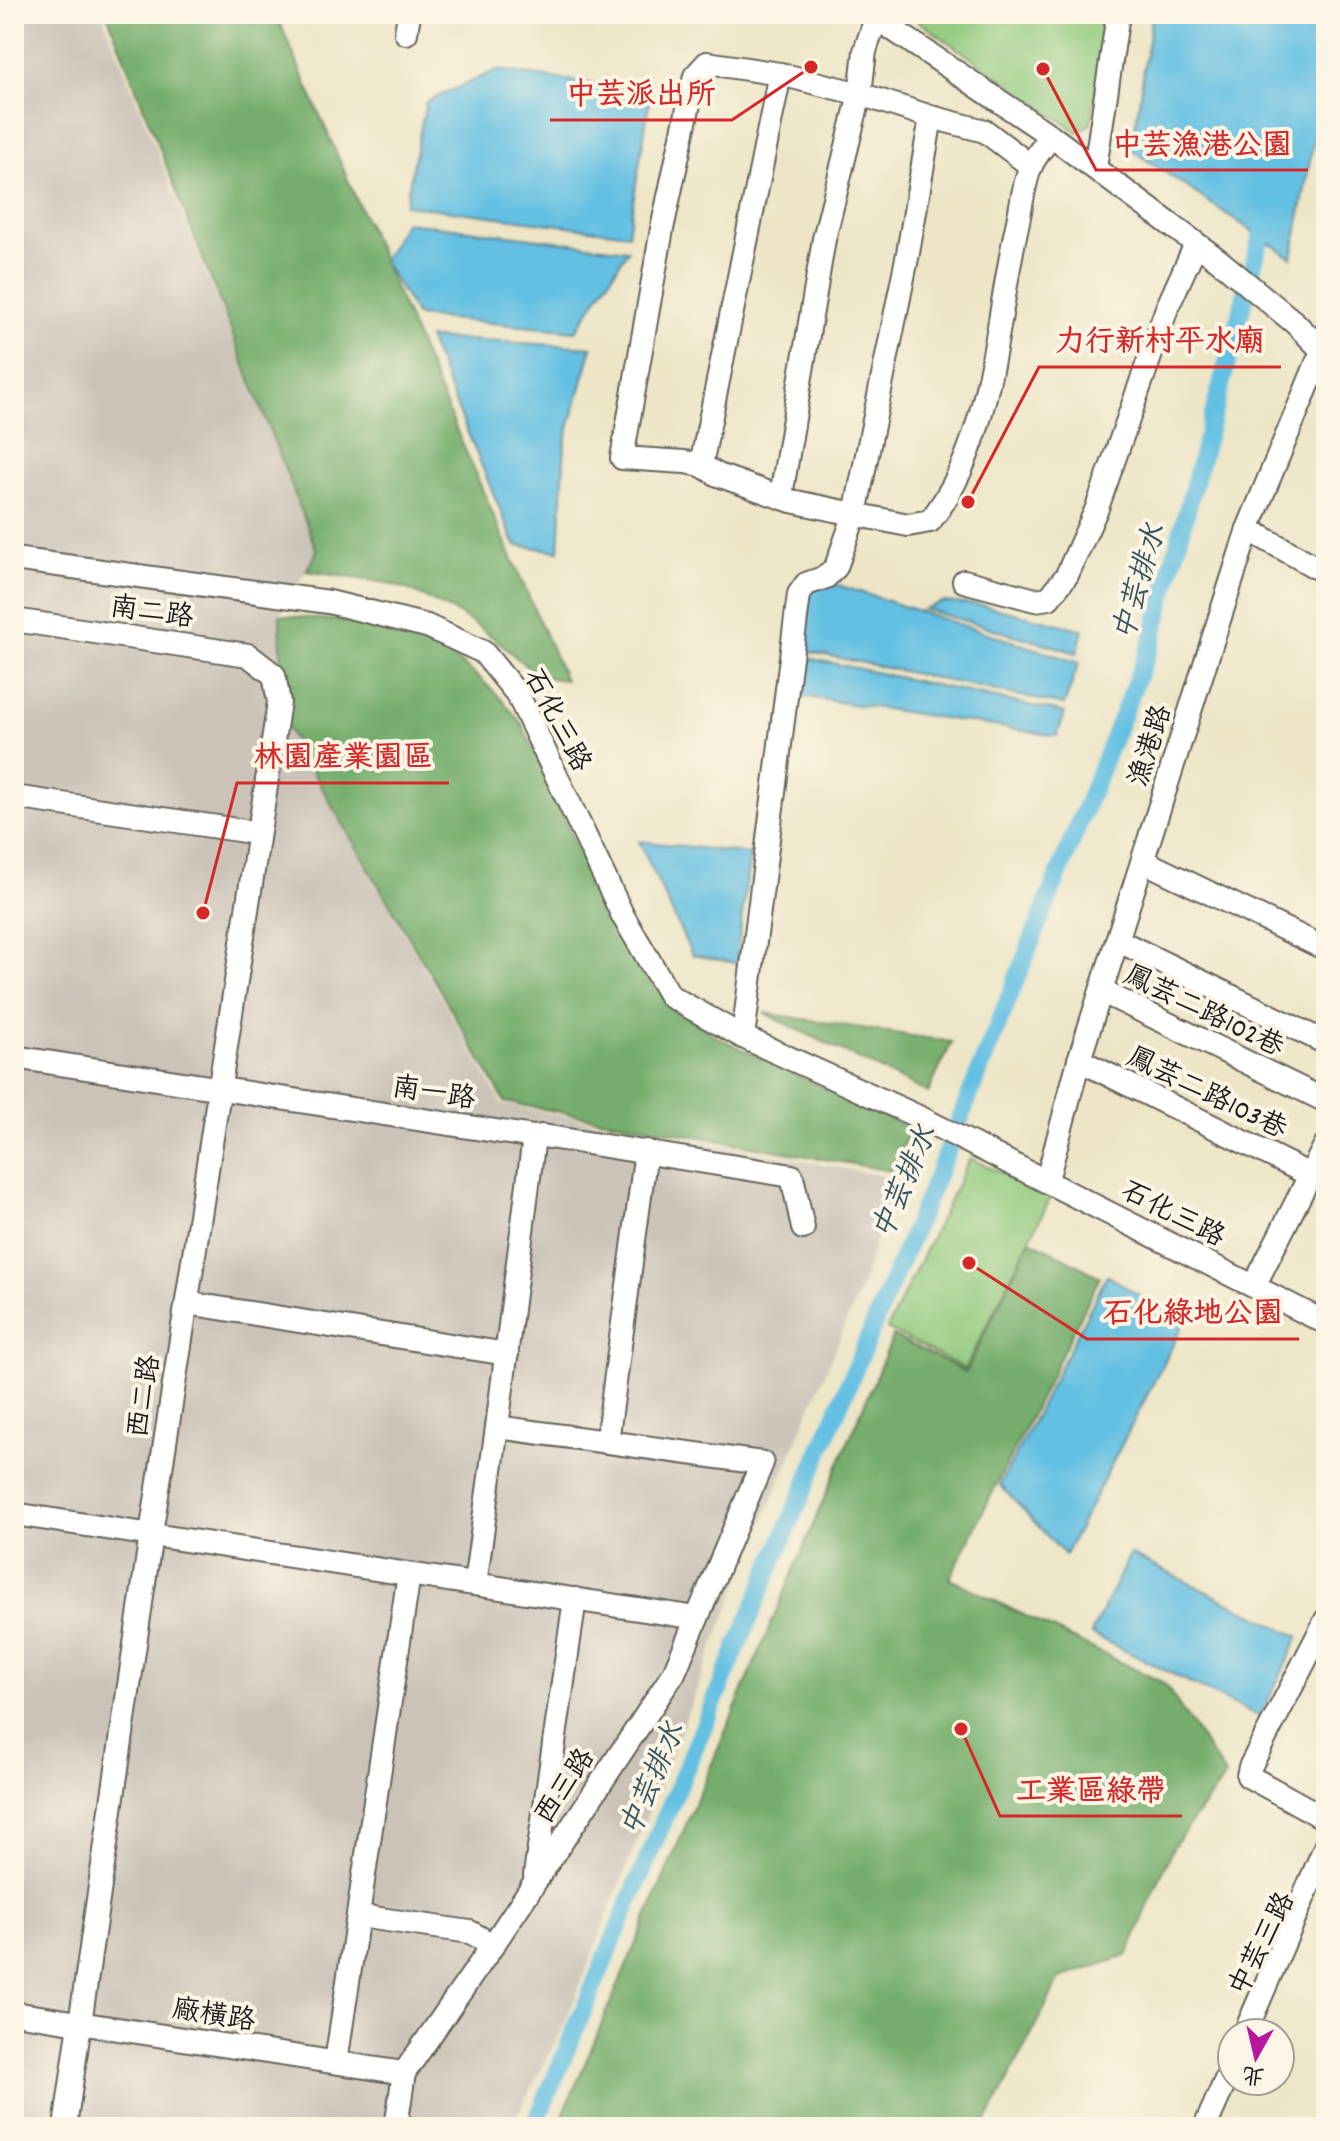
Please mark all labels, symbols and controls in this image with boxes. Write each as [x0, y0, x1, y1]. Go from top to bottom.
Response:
callout: 中芸派出所 [550, 66, 732, 120]
text: 中芸派出所 [566, 76, 716, 119]
callout: 中芸漁港公園 [1096, 116, 1308, 170]
text: 中芸漁港公園 [1112, 127, 1292, 170]
callout: 力行新村平水廟 [1039, 313, 1281, 367]
text: 力行新村平水廟 [1055, 323, 1265, 366]
water label: 中芸排水 [1105, 519, 1180, 647]
street label: 南二路 [107, 589, 196, 641]
street label: 石化三路 [511, 663, 599, 780]
street label: 漁港路 [1121, 700, 1185, 793]
callout: 林園產業園區 [237, 729, 449, 783]
text: 林園產業園區 [253, 739, 433, 782]
street label: 鳳芸二路102巷 [1116, 957, 1290, 1070]
street label: 鳳芸二路103巷 [1119, 1039, 1294, 1152]
street label: 南一路 [389, 1070, 478, 1122]
water label: 中芸排水 [864, 1119, 951, 1247]
street label: 石化三路 [1113, 1173, 1231, 1260]
callout: 石化綠地公園 [1087, 1285, 1299, 1339]
text: 石化綠地公園 [1103, 1295, 1283, 1338]
street label: 西二路 [121, 1352, 173, 1441]
water label: 中芸排水 [612, 1716, 699, 1844]
street label: 西三路 [527, 1742, 607, 1834]
callout: 工業區綠帶 [1000, 1762, 1182, 1816]
text: 工業區綠帶 [1016, 1773, 1166, 1816]
street label: 中芸三路 [1221, 1886, 1308, 2004]
street label: 廠橫路 [169, 1992, 258, 2044]
north arrow [1216, 2017, 1296, 2097]
text: 北 [1241, 2056, 1267, 2090]

